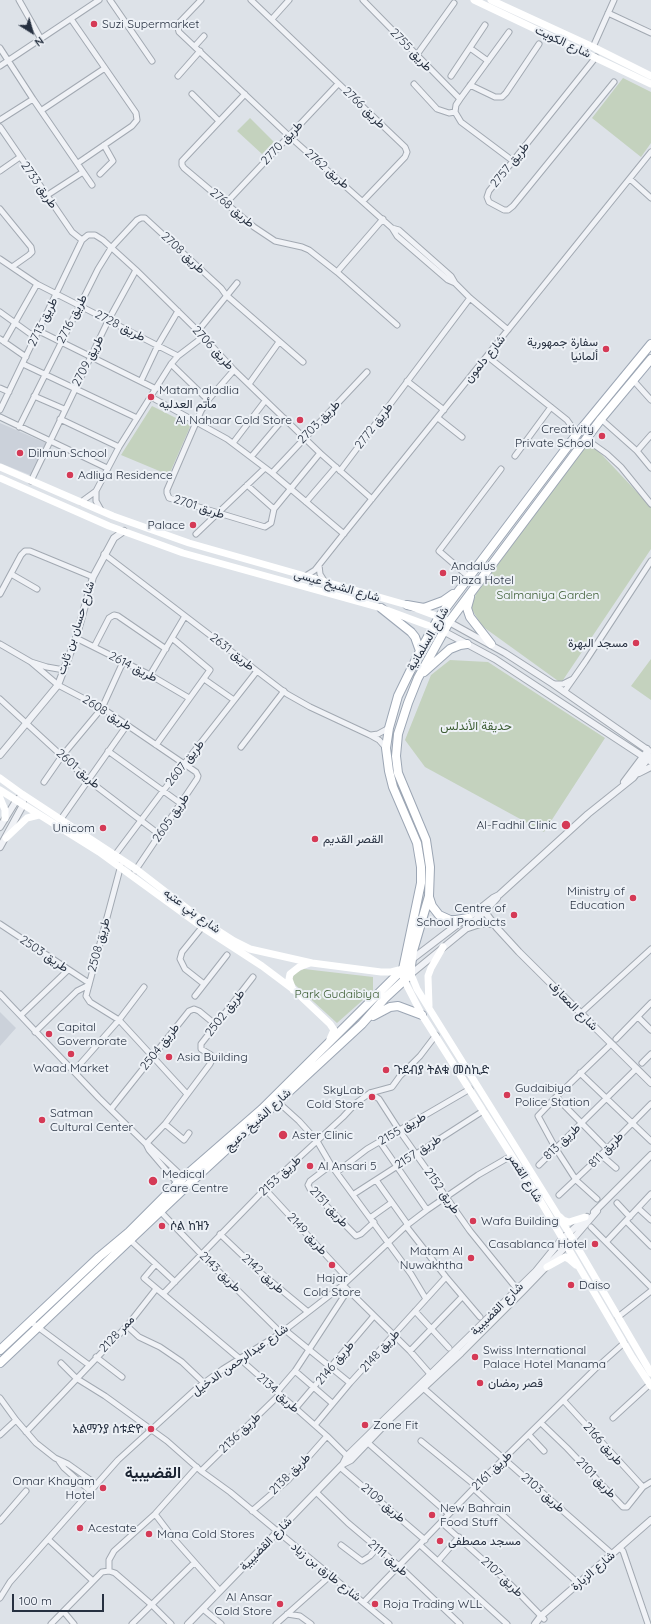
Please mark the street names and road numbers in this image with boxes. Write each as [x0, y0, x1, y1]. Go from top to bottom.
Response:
street label: شارع الكويت [533, 23, 593, 61]
street label: طريق 2755 [387, 25, 435, 75]
street label: طريق 2766 [340, 84, 388, 132]
street label: طريق 2770 [258, 118, 306, 168]
street label: طريق 2757 [487, 139, 533, 191]
street label: طريق 2762 [302, 146, 352, 192]
street label: طريق 2733 [18, 159, 60, 211]
street label: طريق 2768 [207, 185, 257, 231]
street label: طريق 2708 [158, 229, 208, 277]
street label: طريق 2716 [54, 292, 90, 346]
street label: طريق 2713 [25, 295, 61, 349]
street label: طريق 2728 [92, 307, 148, 345]
street label: طريق 2706 [189, 323, 237, 373]
street label: شارع دلمون [461, 332, 509, 386]
street label: طريق 2709 [69, 333, 107, 389]
street label: طريق 2703 [295, 397, 343, 447]
street label: طريق 2772 [352, 400, 396, 452]
street label: طريق 2701 [172, 492, 226, 522]
street label: شارع الشيخ عيسى [292, 567, 382, 605]
street label: شارع حسان بن ثابت [54, 579, 98, 677]
street label: شارع السلمانية [404, 604, 452, 674]
street label: طريق 2631 [207, 630, 257, 674]
street label: طريق 2614 [106, 649, 160, 685]
street label: طريق 2608 [80, 692, 134, 734]
street label: طريق 2607 [163, 737, 207, 789]
street label: طريق 2601 [53, 746, 103, 792]
street label: طريق 2605 [150, 791, 192, 845]
street label: شارع بني عتبه [161, 885, 223, 937]
street label: طريق 2508 [85, 916, 113, 974]
street label: طريق 2503 [17, 933, 71, 975]
street label: شارع المعارف [545, 978, 601, 1034]
street label: طريق 2502 [202, 987, 248, 1039]
street label: طريق 2504 [137, 1021, 183, 1073]
street label: شارع الشيخ دعيج [222, 1086, 294, 1154]
street label: طريق 2155 [375, 1110, 429, 1148]
street label: طريق 813 [540, 1121, 584, 1163]
street label: طريق 811 [586, 1129, 626, 1171]
street label: طريق 2157 [392, 1132, 444, 1172]
street label: شارع القصر [504, 1151, 546, 1205]
street label: طريق 2153 [256, 1153, 304, 1199]
street label: طريق 2152 [421, 1165, 463, 1217]
street label: طريق 2151 [306, 1184, 352, 1230]
street label: طريق 2149 [284, 1210, 330, 1258]
street label: طريق 2143 [196, 1249, 244, 1295]
street label: طريق 2142 [239, 1251, 287, 1297]
street label: شارع القضيبية [468, 1280, 526, 1338]
street label: ممر 2128 [96, 1312, 138, 1356]
street label: شارع عبدالرحمن الدخيل [189, 1321, 291, 1399]
street label: طريق 2148 [357, 1327, 403, 1375]
street label: طريق 2146 [313, 1338, 357, 1388]
street label: طريق 2134 [254, 1370, 302, 1416]
street label: طريق 2136 [216, 1410, 264, 1456]
street label: طريق 2166 [580, 1420, 626, 1468]
street label: طريق 2161 [469, 1448, 515, 1494]
street label: طريق 2138 [266, 1450, 314, 1498]
street label: طريق 2101 [573, 1455, 619, 1501]
street label: طريق 2103 [518, 1470, 568, 1516]
street label: طريق 2109 [358, 1480, 408, 1526]
street label: شارع القضيبية [237, 1514, 295, 1574]
street label: طريق 2111 [365, 1537, 411, 1579]
street label: شارع طارق بن زياد [288, 1539, 364, 1605]
street label: شارع الزبارة [568, 1548, 618, 1594]
street label: طريق 2107 [478, 1554, 526, 1600]

